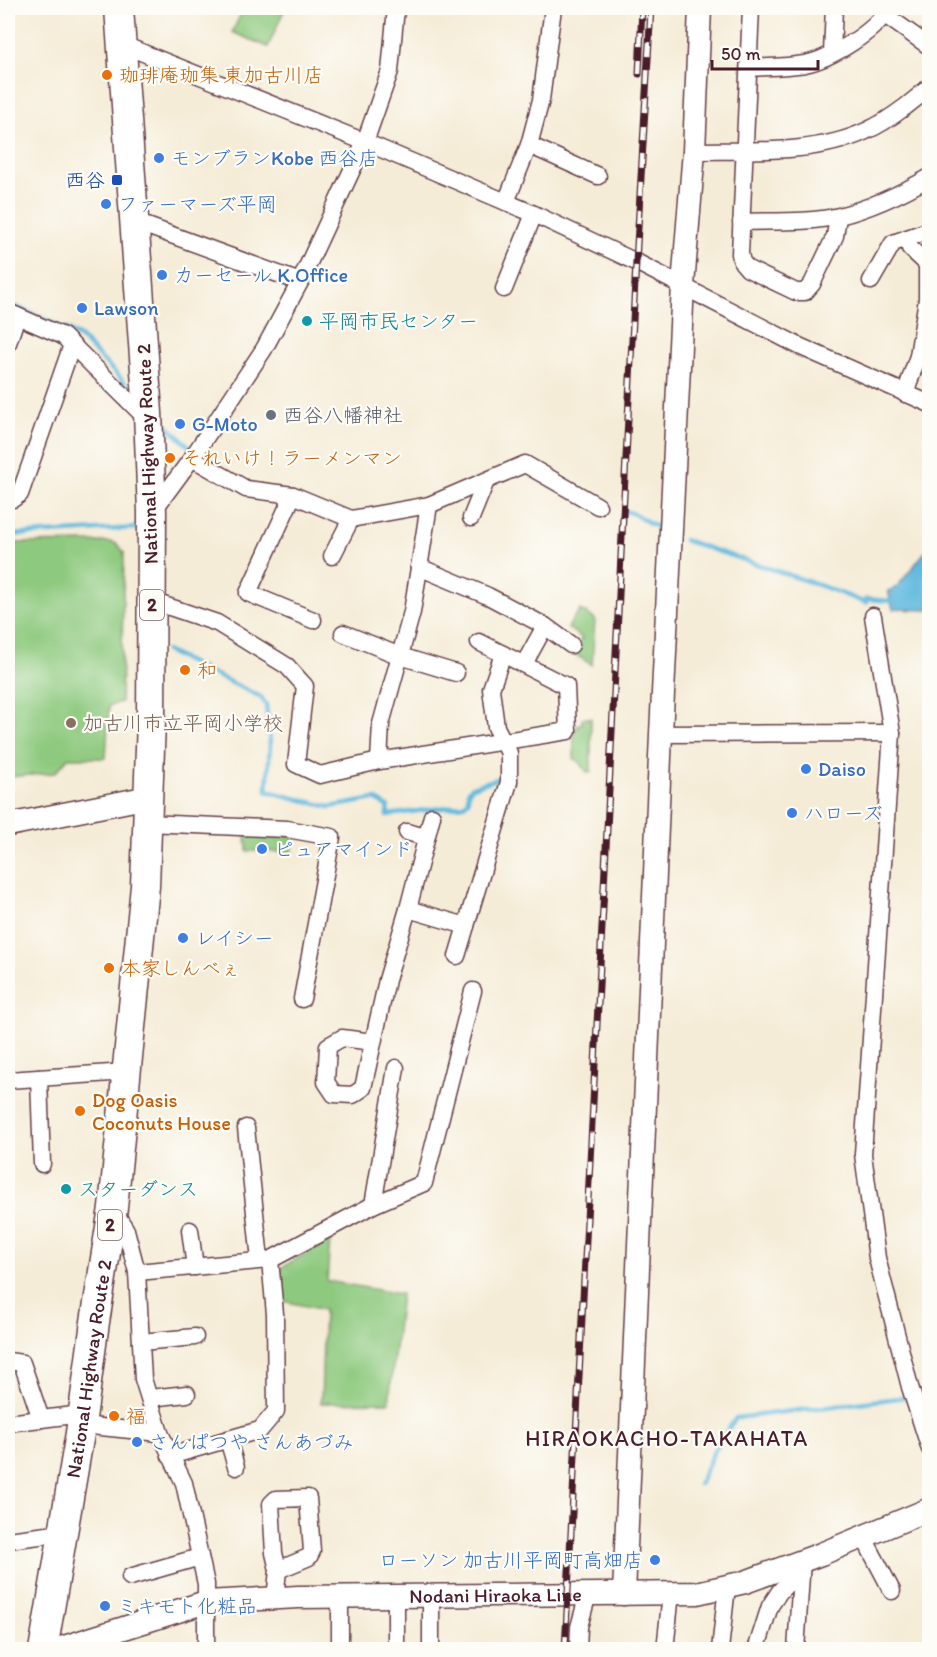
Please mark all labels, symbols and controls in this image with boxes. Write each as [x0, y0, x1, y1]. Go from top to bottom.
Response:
scale bar [712, 33, 818, 71]
text: 50 m [721, 43, 761, 65]
place label: 珈琲庵珈集 東加古川店 [119, 63, 324, 87]
marker: 珈琲庵珈集 東加古川店 [100, 68, 114, 82]
place label: モンブランKobe 西谷店 [171, 146, 378, 170]
marker: モンブランKobe 西谷店 [152, 151, 166, 165]
place label: 西谷 [65, 168, 105, 192]
marker: 西谷 [110, 173, 124, 187]
place label: ファーマーズ平岡 [118, 192, 277, 216]
marker: ファーマーズ平岡 [99, 197, 113, 211]
place label: カーセール K.Office [174, 263, 348, 287]
marker: カーセール K.Office [155, 268, 169, 282]
place label: Lawson [94, 296, 159, 320]
marker: Lawson [75, 301, 89, 315]
place label: 平岡市民センター [319, 309, 478, 333]
marker: 平岡市民センター [300, 314, 314, 328]
street label: National Highway Route 2 [131, 343, 163, 565]
place label: 西谷八幡神社 [283, 403, 403, 427]
marker: 西谷八幡神社 [264, 408, 278, 422]
place label: G-Moto [192, 412, 258, 436]
marker: G-Moto [173, 417, 187, 431]
place label: それいけ！ラーメンマン [182, 446, 402, 470]
marker: それいけ！ラーメンマン [163, 451, 177, 465]
road number: 2 [140, 590, 164, 620]
place label: 和 [197, 658, 217, 682]
marker: 和 [178, 663, 192, 677]
place label: 加古川市立平岡小学校 [83, 711, 283, 735]
marker: 加古川市立平岡小学校 [64, 716, 78, 730]
place label: Daiso [818, 757, 866, 781]
marker: Daiso [799, 762, 813, 776]
place label: ハローズ [804, 801, 882, 825]
marker: ハローズ [785, 806, 799, 820]
place label: ピュアマインド [274, 837, 413, 861]
marker: ピュアマインド [255, 842, 269, 856]
place label: レイシー [195, 926, 274, 950]
marker: レイシー [176, 931, 190, 945]
place label: 本家しんべぇ [121, 956, 241, 980]
marker: 本家しんべぇ [102, 961, 116, 975]
place label: Dog Oasis Coconuts House [92, 1088, 231, 1135]
marker: Dog Oasis Coconuts House [73, 1104, 87, 1118]
place label: スターダンス [78, 1177, 198, 1201]
marker: スターダンス [59, 1182, 73, 1196]
road number: 2 [98, 1210, 122, 1240]
street label: National Highway Route 2 [61, 1257, 117, 1480]
place label: 福 [126, 1404, 146, 1428]
marker: 福 [107, 1409, 121, 1423]
district label: HIRAOKACHO-TAKAHATA [525, 1425, 809, 1452]
place label: さんぱつや さんあづみ [149, 1430, 354, 1454]
marker: さんぱつや さんあづみ [130, 1435, 144, 1449]
place label: ローソン 加古川平岡町高畑店 [379, 1548, 643, 1572]
marker: ローソン 加古川平岡町高畑店 [648, 1553, 662, 1567]
street label: Nodani Hiraoka Line [409, 1582, 582, 1608]
place label: ミキモト化粧品 [117, 1594, 257, 1618]
marker: ミキモト化粧品 [98, 1599, 112, 1613]

